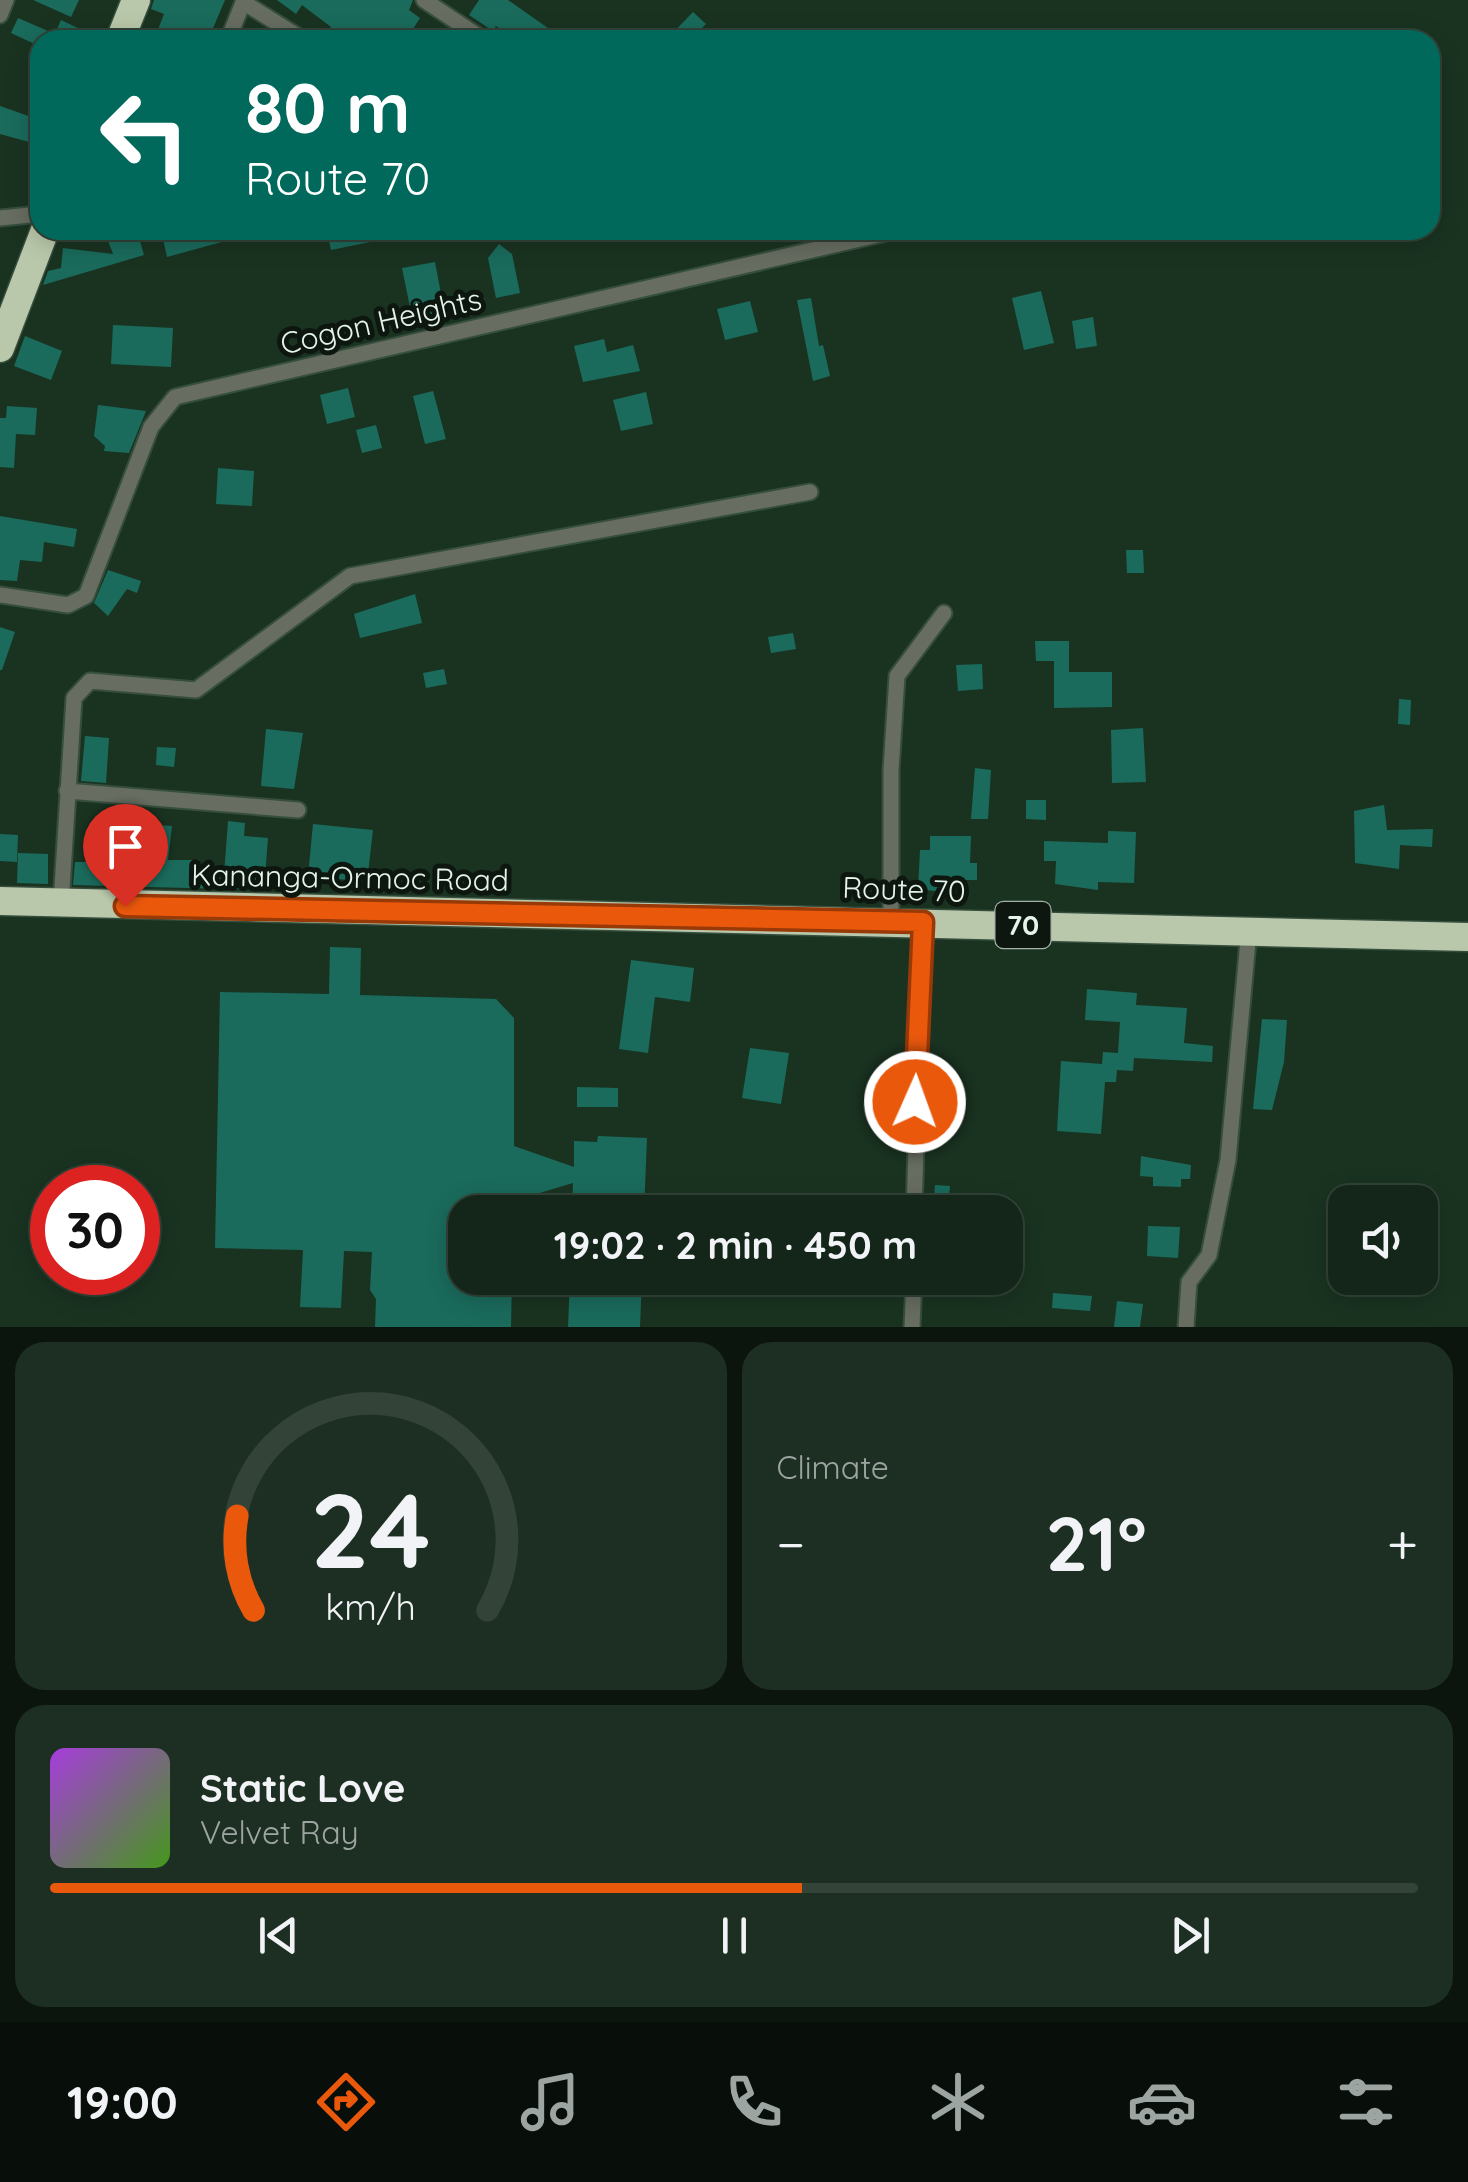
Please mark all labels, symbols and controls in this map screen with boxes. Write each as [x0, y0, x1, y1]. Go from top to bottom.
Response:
text: 80 m [245, 63, 410, 151]
icon: left [80, 70, 210, 200]
text: Route 70 [245, 150, 430, 206]
street label: Cogon Heights [277, 279, 485, 363]
pin [83, 804, 168, 907]
icon: arrive [98, 819, 153, 874]
street label: Kananga-Ormoc Road [191, 855, 509, 899]
street label: Route 70 [842, 868, 966, 910]
road number: 70 [996, 902, 1050, 948]
position arrow [863, 1050, 967, 1154]
speed limit sign: 30 [30, 1165, 160, 1295]
map controls [1328, 1185, 1438, 1295]
button: sound [1328, 1185, 1438, 1295]
text: 19:02 · 2 min · 450 m [554, 1221, 917, 1269]
text: Climate [777, 1447, 889, 1487]
text: 24 [311, 1464, 431, 1594]
text: 21° [1045, 1496, 1147, 1590]
text: − [777, 1509, 805, 1578]
text: + [1387, 1509, 1418, 1578]
text: km/h [325, 1584, 416, 1629]
text: Static Love [200, 1764, 405, 1812]
text: Velvet Ray [200, 1812, 359, 1852]
icon: previous [251, 1908, 306, 1963]
icon: pause [707, 1908, 762, 1963]
icon: next [1163, 1908, 1218, 1963]
icon: directions [311, 2067, 381, 2137]
icon: music [515, 2067, 585, 2137]
icon: phone [719, 2067, 789, 2137]
icon: climate [923, 2067, 993, 2137]
icon: car [1127, 2067, 1197, 2137]
icon: filters [1331, 2067, 1401, 2137]
text: 19:00 [67, 2074, 178, 2130]

